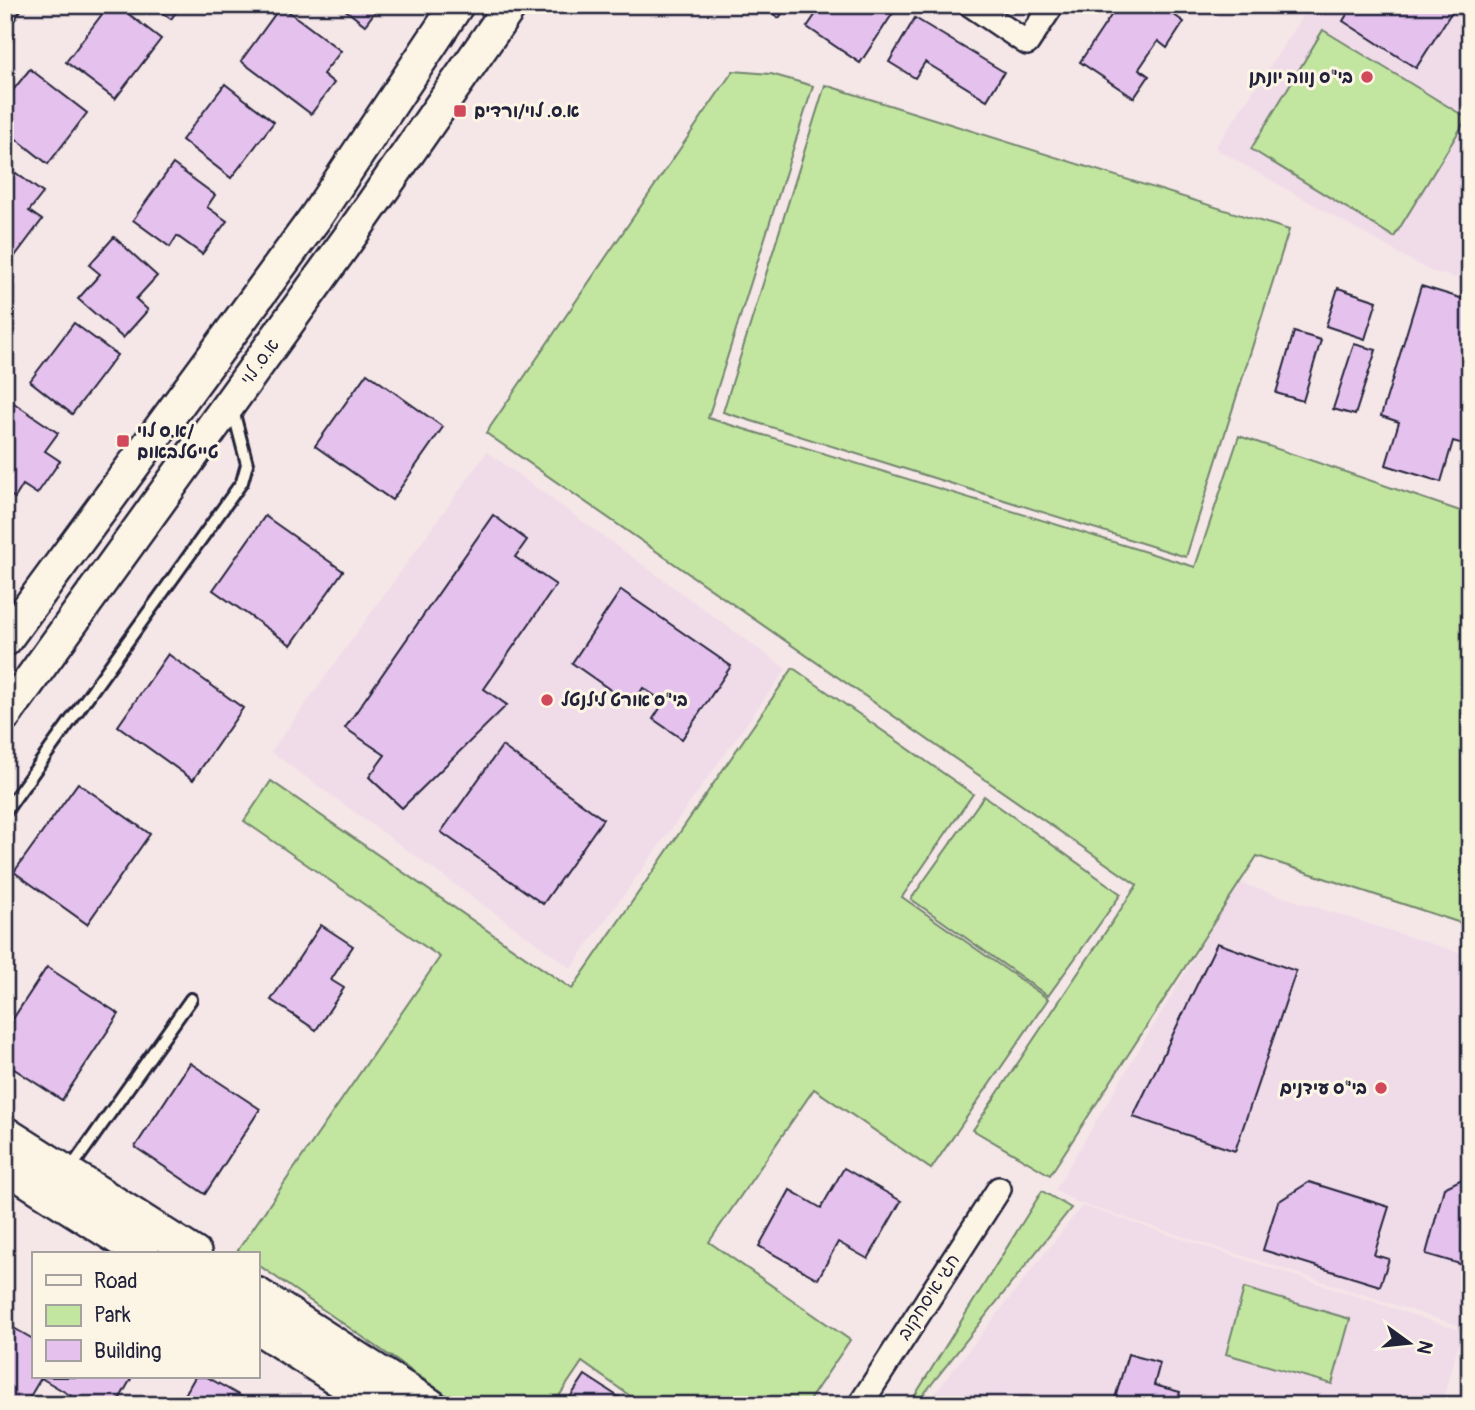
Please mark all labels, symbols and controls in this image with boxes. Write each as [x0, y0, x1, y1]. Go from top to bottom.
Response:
place label: בי"ס נווה יונתן [1249, 66, 1353, 89]
marker: בי"ס נווה יונתן [1359, 69, 1375, 85]
place label: א.ס. לוי/ורדים [474, 100, 580, 123]
marker: א.ס. לוי/ורדים [452, 103, 468, 119]
street label: א.ס. לוי [236, 334, 284, 390]
place label: א.ס לוי/ טייטלבאום [137, 420, 219, 464]
marker: א.ס לוי/ טייטלבאום [115, 433, 131, 449]
place label: בי"ס אורט לילנטל [561, 689, 688, 712]
marker: בי"ס אורט לילנטל [539, 692, 555, 708]
place label: בי"ס עידנים [1280, 1077, 1367, 1100]
marker: בי"ס עידנים [1373, 1080, 1389, 1096]
street label: חגי איסחקוב [893, 1250, 965, 1344]
legend [32, 1252, 259, 1378]
text: Road [94, 1268, 138, 1295]
text: Park [94, 1302, 131, 1329]
north arrow [1374, 1308, 1444, 1378]
text: Building [94, 1338, 161, 1365]
text: N [1411, 1338, 1438, 1357]

